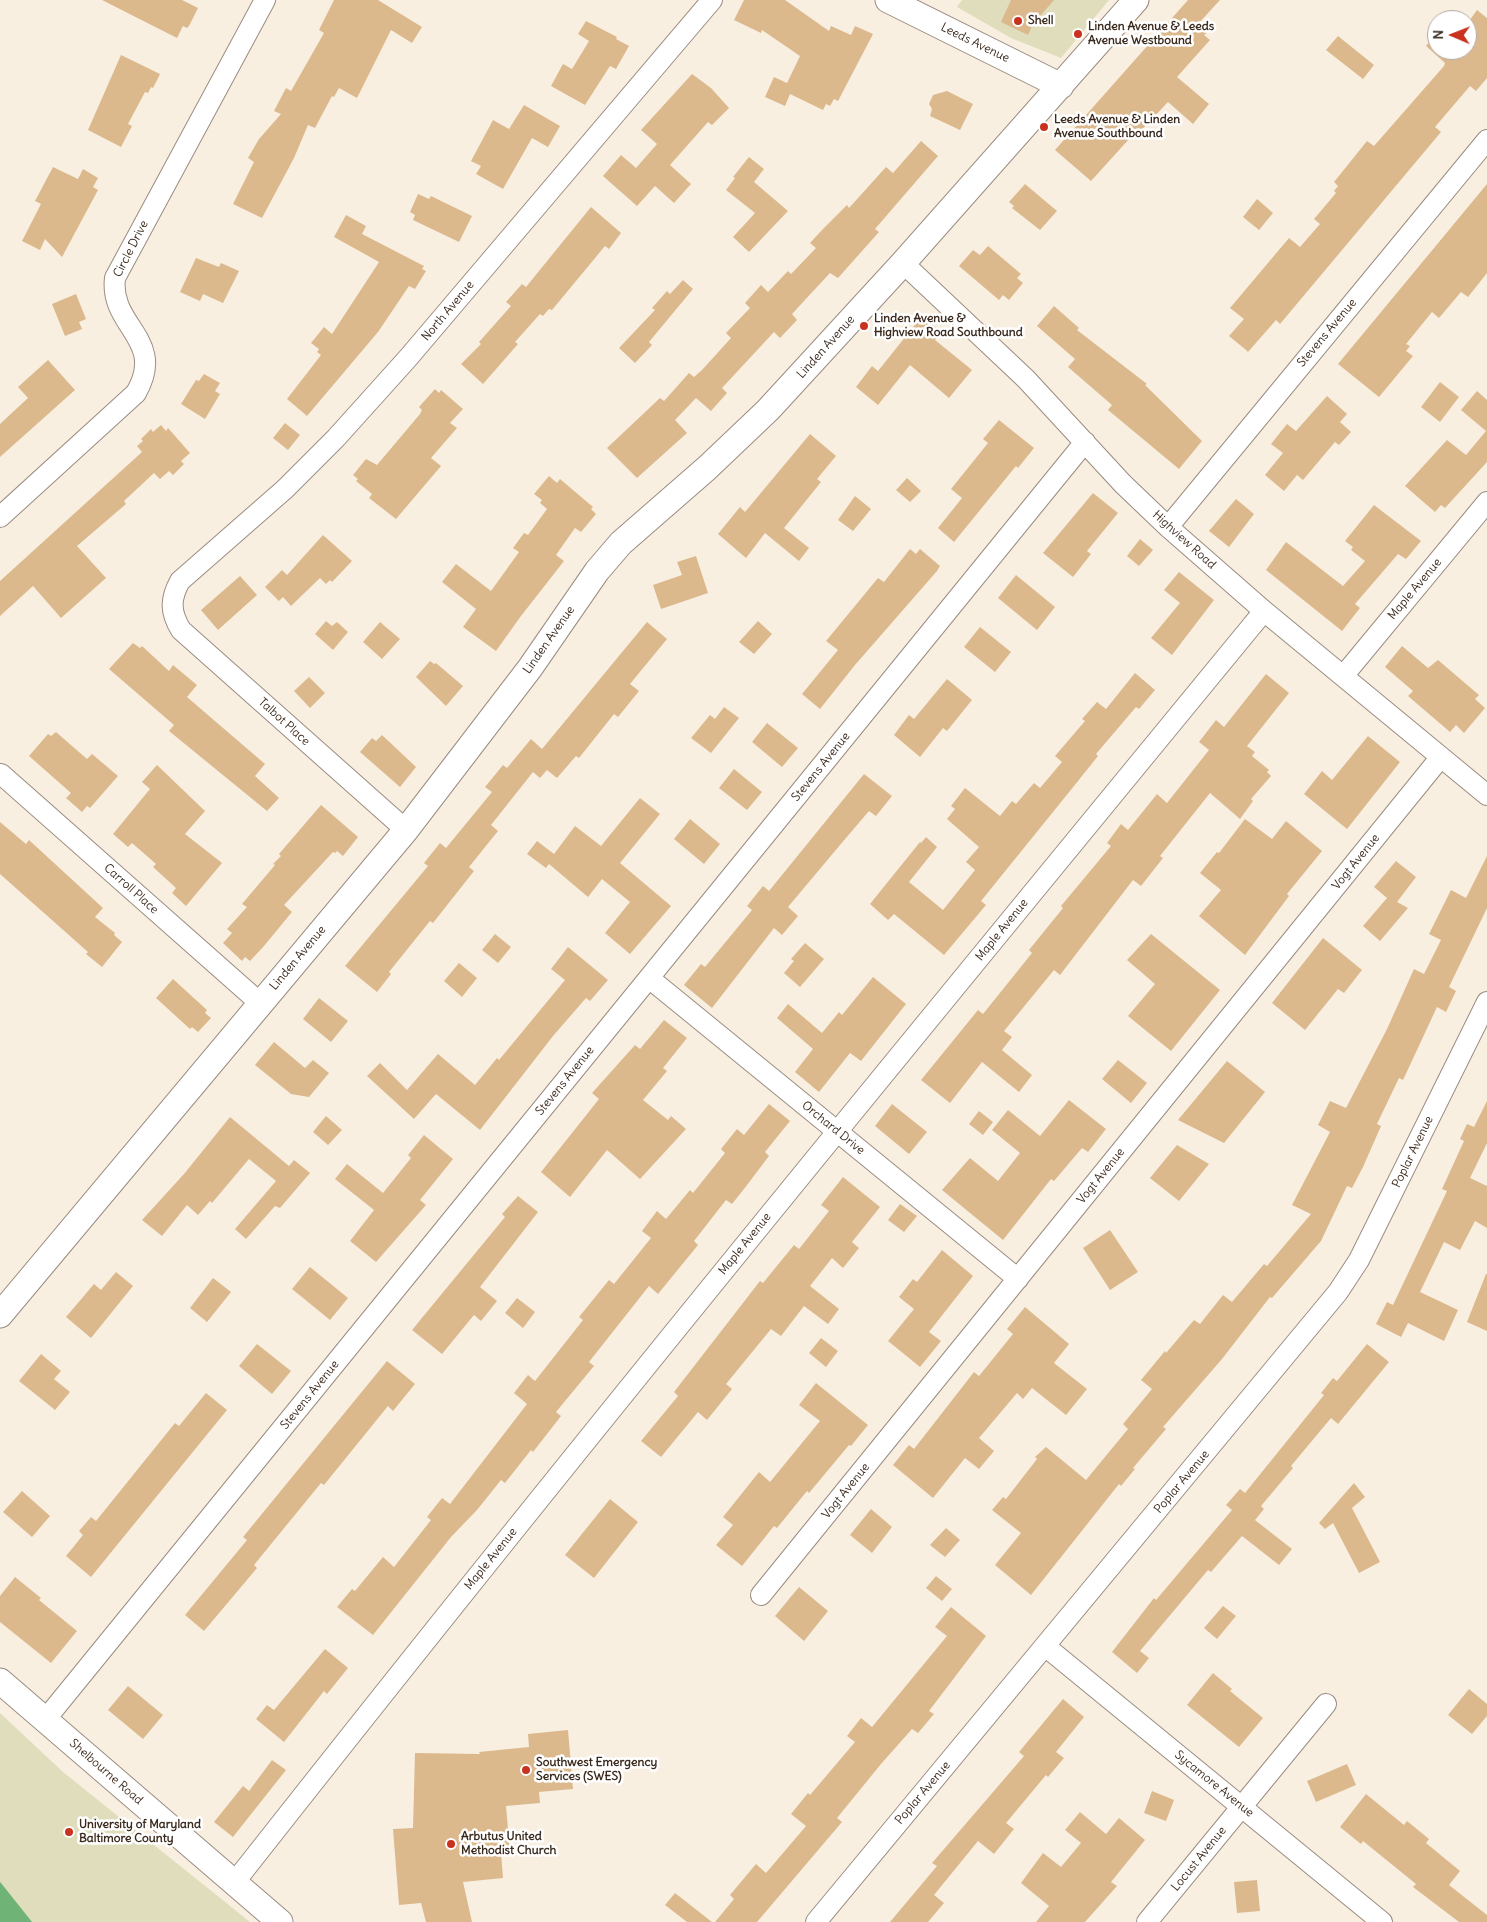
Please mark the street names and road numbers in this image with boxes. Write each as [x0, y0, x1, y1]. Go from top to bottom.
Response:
street label: Leeds Avenue [938, 20, 1012, 66]
street label: Circle Drive [111, 218, 151, 280]
street label: North Avenue [419, 278, 477, 344]
street label: Stevens Avenue [1294, 296, 1360, 370]
street label: Linden Avenue [794, 313, 858, 381]
street label: Highview Road [1149, 508, 1219, 572]
street label: Maple Avenue [1385, 555, 1445, 623]
street label: Linden Avenue [520, 603, 578, 677]
street label: Talbot Place [255, 695, 313, 749]
street label: Stevens Avenue [789, 730, 853, 804]
street label: Vogt Avenue [1329, 831, 1383, 893]
street label: Carroll Place [101, 861, 161, 917]
street label: Maple Avenue [973, 896, 1031, 964]
street label: Linden Avenue [267, 923, 329, 993]
street label: Stevens Avenue [533, 1044, 597, 1118]
street label: Orchard Drive [799, 1098, 867, 1158]
street label: Poplar Avenue [1389, 1114, 1437, 1190]
street label: Vogt Avenue [1074, 1145, 1128, 1207]
street label: Maple Avenue [716, 1210, 774, 1278]
street label: Stevens Avenue [278, 1358, 342, 1432]
street label: Poplar Avenue [1151, 1447, 1213, 1517]
street label: Vogt Avenue [819, 1460, 873, 1522]
street label: Maple Avenue [462, 1525, 520, 1593]
street label: Shelbourne Road [66, 1736, 146, 1808]
street label: Sycamore Avenue [1172, 1748, 1256, 1820]
street label: Poplar Avenue [892, 1758, 954, 1828]
street label: Locust Avenue [1169, 1824, 1229, 1894]

